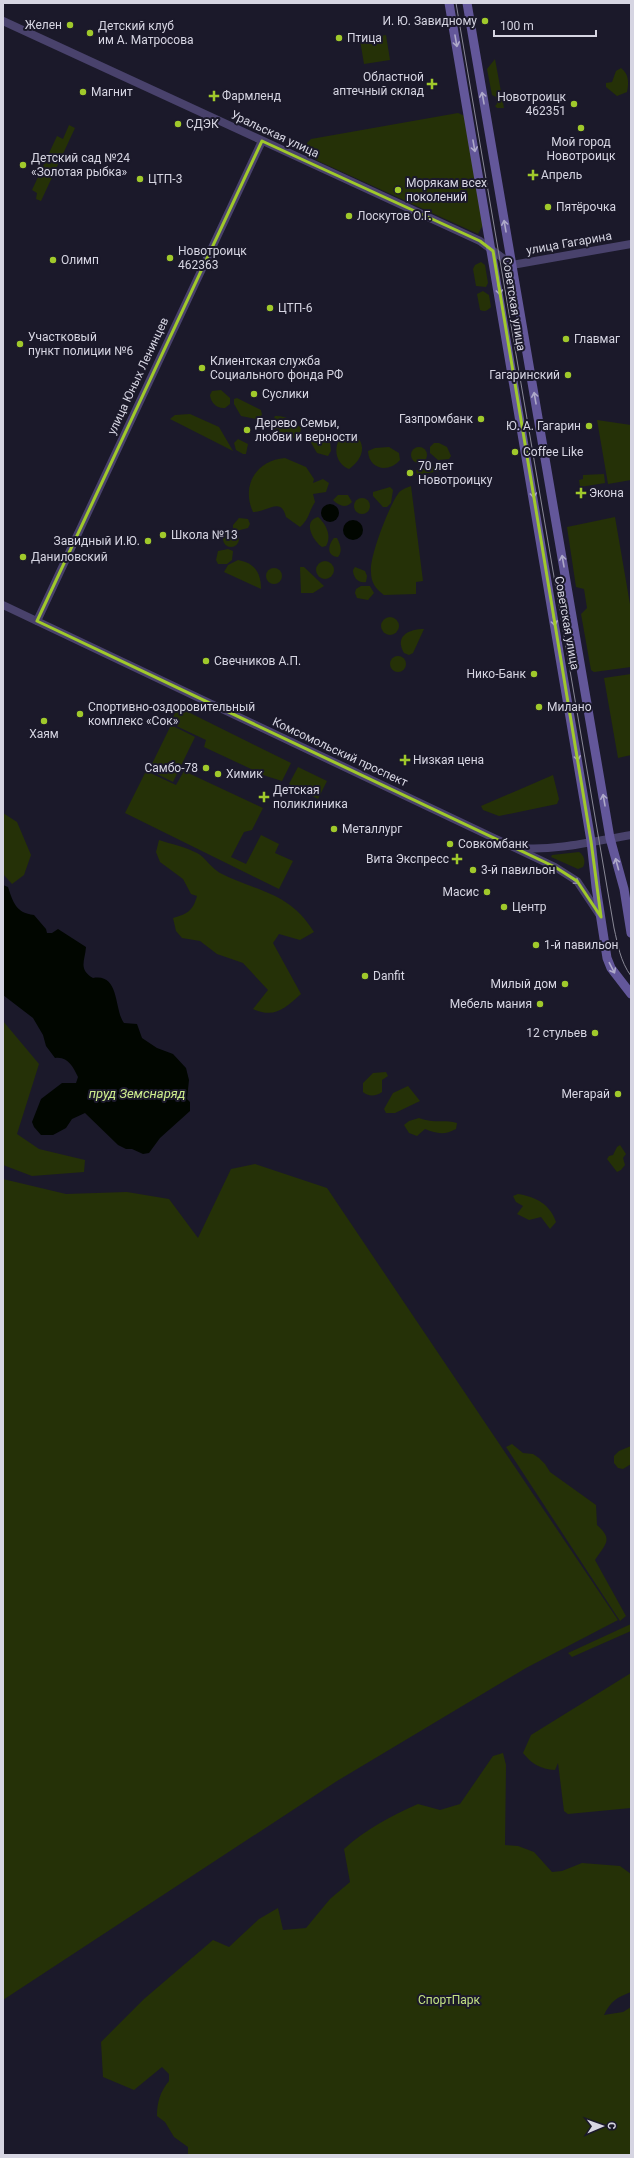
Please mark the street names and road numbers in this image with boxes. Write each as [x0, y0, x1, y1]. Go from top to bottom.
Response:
street label: Уральская улица [229, 107, 321, 161]
street label: улица Гагарина [525, 229, 613, 257]
street label: Советская улица [500, 256, 528, 352]
street label: улица Юных Ленинцев [105, 315, 171, 437]
street label: Советская улица [552, 575, 582, 671]
street label: Комсомольский проспект [270, 714, 410, 790]

